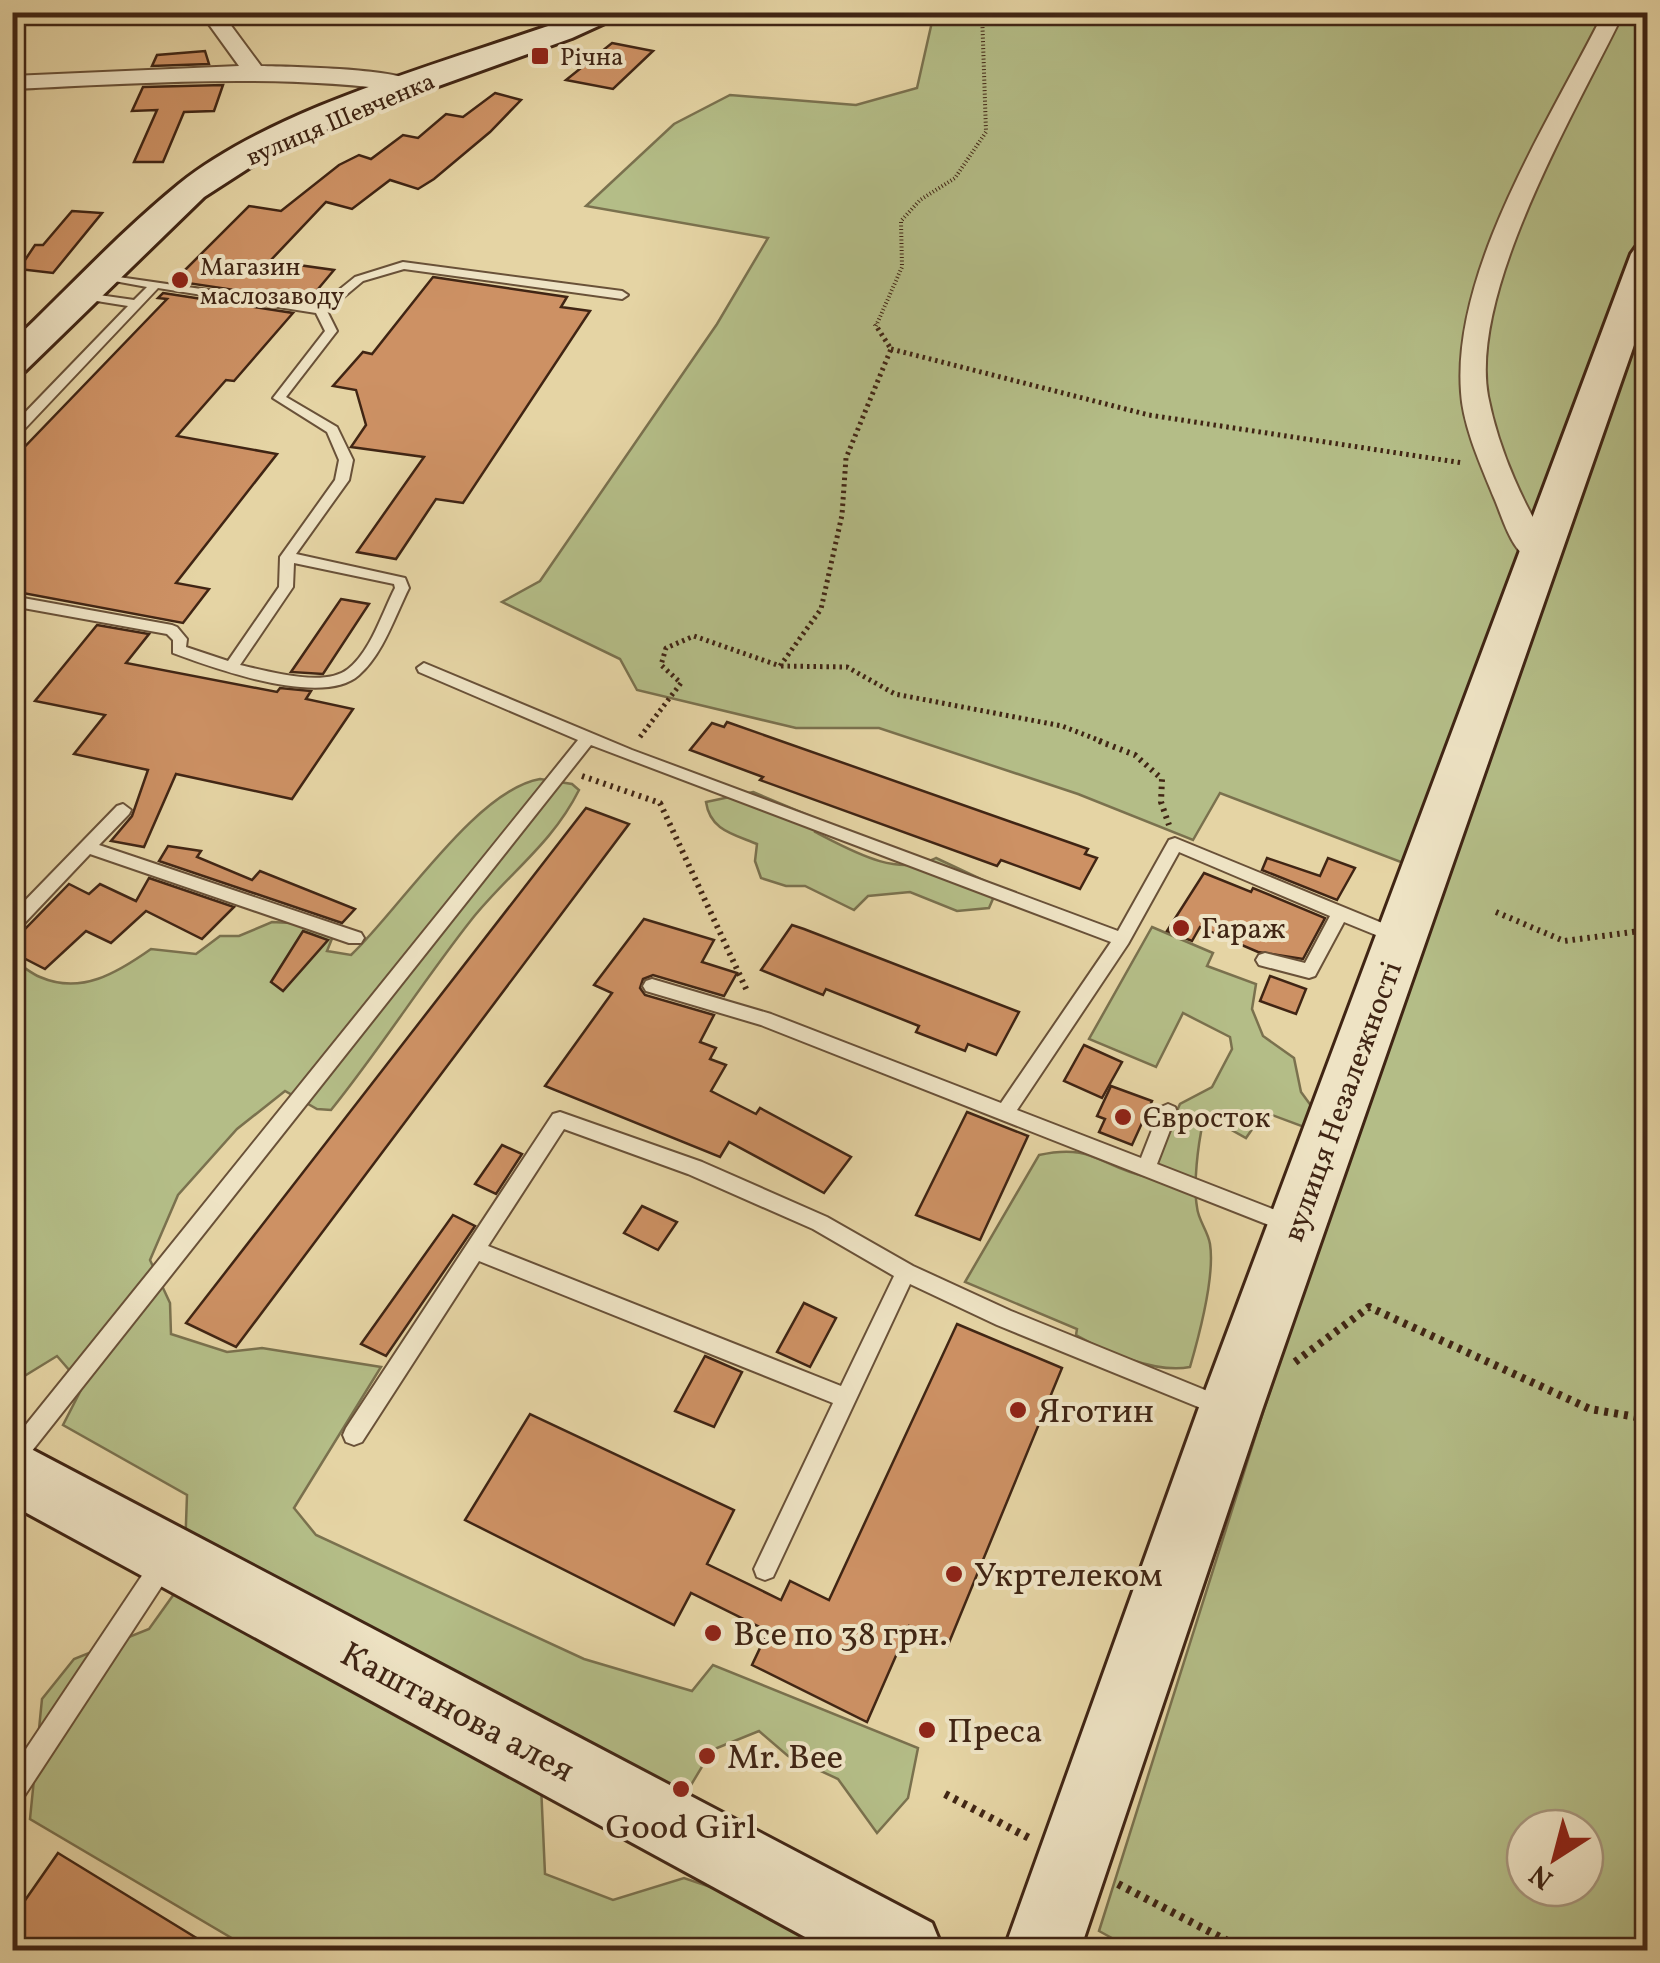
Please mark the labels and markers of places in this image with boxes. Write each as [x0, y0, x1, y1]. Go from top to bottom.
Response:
place label: Річна [560, 41, 623, 76]
marker: Річна [529, 45, 551, 67]
place label: Магазин маслозаводу [200, 251, 345, 315]
marker: Магазин маслозаводу [169, 269, 191, 291]
place label: Гараж [1201, 909, 1286, 951]
marker: Гараж [1170, 917, 1192, 939]
place label: Євросток [1143, 1098, 1271, 1140]
marker: Євросток [1112, 1106, 1134, 1128]
place label: Яготин [1038, 1389, 1154, 1437]
marker: Яготин [1007, 1399, 1029, 1421]
place label: Укртелеком [974, 1553, 1163, 1601]
marker: Укртелеком [943, 1563, 965, 1585]
place label: Все по 38 грн. [733, 1612, 948, 1660]
marker: Все по 38 грн. [702, 1622, 724, 1644]
place label: Преса [947, 1709, 1043, 1757]
marker: Преса [916, 1719, 938, 1741]
place label: Mr. Bee [727, 1735, 843, 1783]
marker: Mr. Bee [696, 1745, 718, 1767]
marker: Good Girl [670, 1778, 692, 1800]
place label: Good Girl [606, 1805, 756, 1853]

